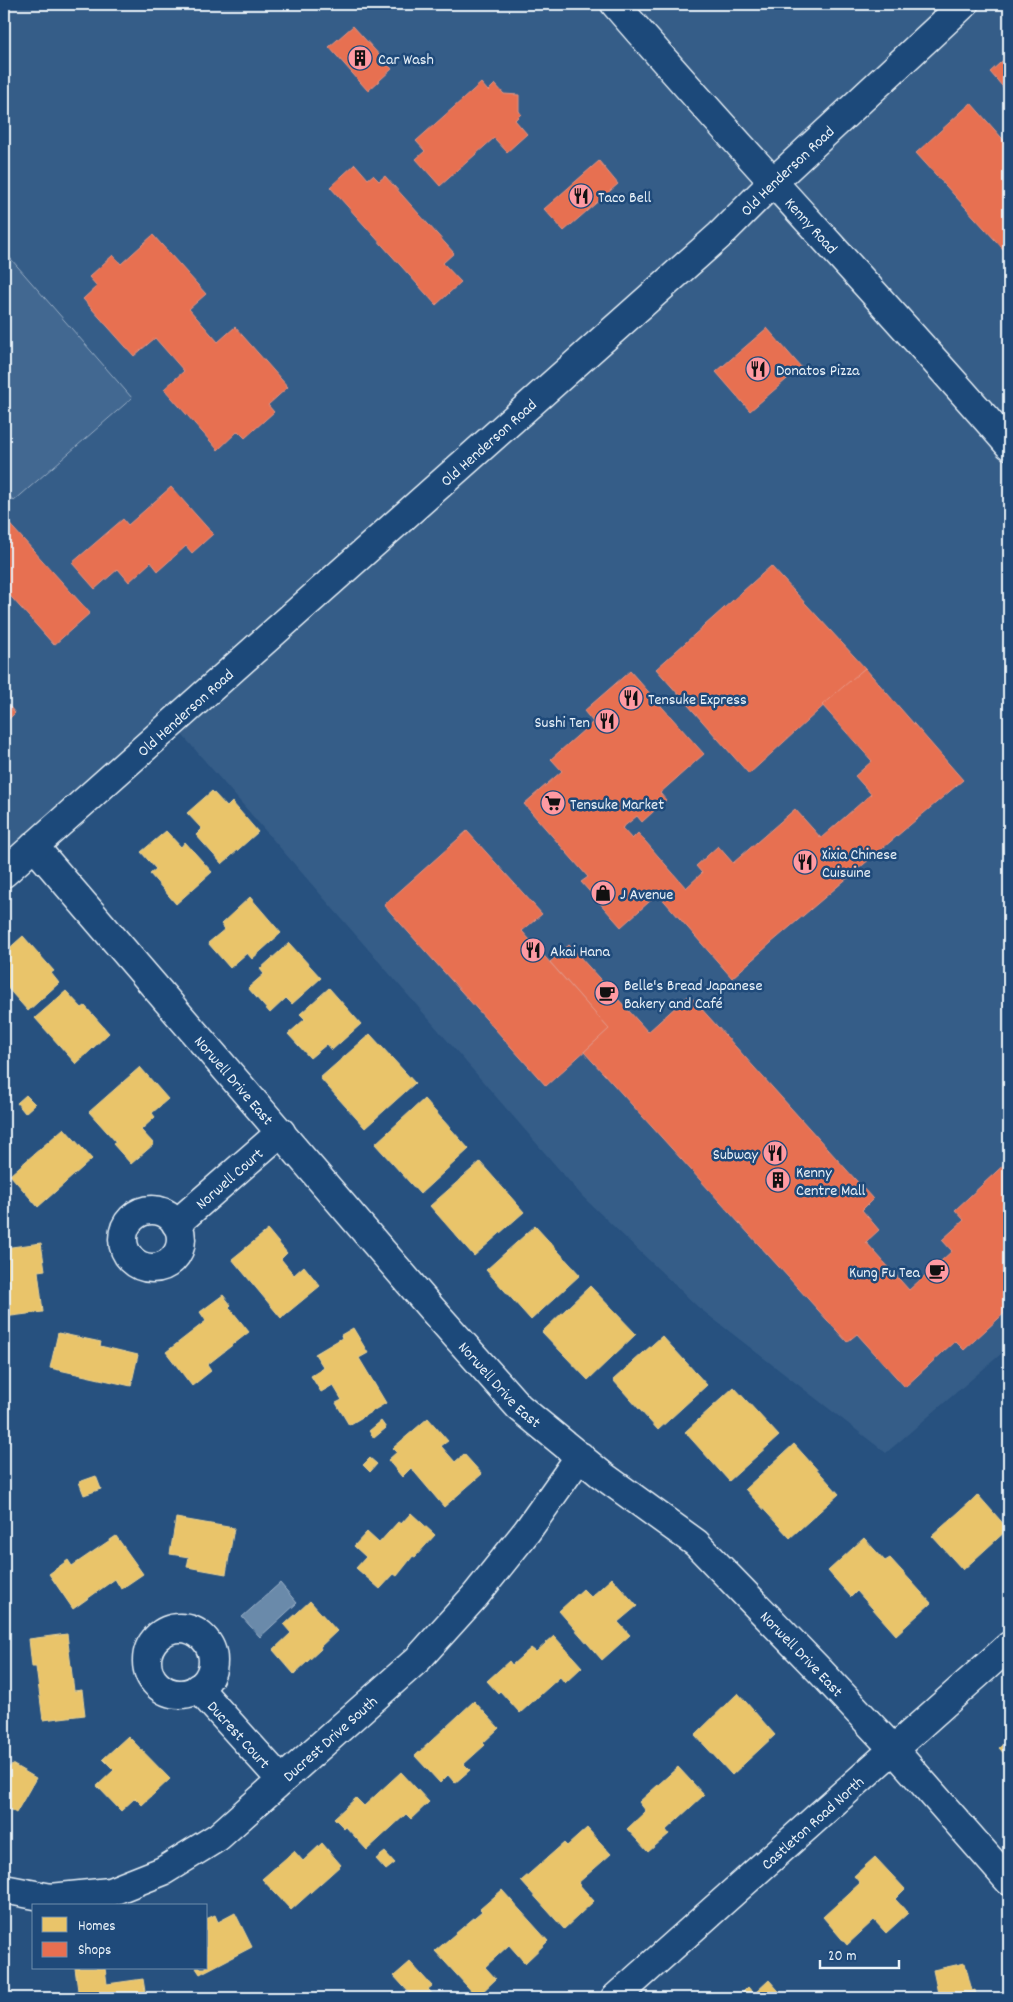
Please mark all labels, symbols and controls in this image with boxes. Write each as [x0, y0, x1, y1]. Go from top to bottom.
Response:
building icon: Car Wash [347, 45, 373, 71]
place label: Car Wash [378, 49, 434, 72]
street label: Old Henderson Road [736, 121, 840, 222]
restaurant icon: Taco Bell [568, 183, 594, 209]
place label: Taco Bell [598, 187, 652, 210]
street label: Kenny Road [778, 193, 842, 260]
restaurant icon: Donatos Pizza [745, 356, 771, 382]
place label: Donatos Pizza [776, 360, 860, 383]
street label: Old Henderson Road [436, 395, 543, 493]
street label: Old Henderson Road [133, 665, 240, 763]
restaurant icon: Tensuke Express [618, 685, 644, 711]
place label: Tensuke Express [648, 689, 747, 712]
restaurant icon: Sushi Ten [594, 708, 620, 734]
place label: Sushi Ten [535, 712, 590, 735]
supermarket icon: Tensuke Market [540, 790, 566, 816]
place label: Tensuke Market [570, 794, 664, 817]
place label: Xixia Chinese Cuisuine [822, 844, 897, 885]
restaurant icon: Xixia Chinese Cuisuine [792, 849, 818, 875]
shop icon: J Avenue [590, 880, 616, 906]
place label: J Avenue [620, 884, 673, 907]
restaurant icon: Akai Hana [520, 937, 546, 963]
place label: Akai Hana [550, 941, 610, 964]
place label: Belle's Bread Japanese Bakery and Café [624, 975, 762, 1016]
cafe icon: Belle's Bread Japanese Bakery and Café [594, 980, 620, 1006]
street label: Norwell Drive East [188, 1031, 278, 1131]
restaurant icon: Subway [762, 1140, 788, 1166]
street label: Norwell Court [191, 1144, 269, 1216]
place label: Subway [713, 1144, 759, 1167]
place label: Kenny Centre Mall [796, 1162, 866, 1203]
building icon: Kenny Centre Mall [765, 1167, 791, 1193]
cafe icon: Kung Fu Tea [924, 1258, 950, 1284]
place label: Kung Fu Tea [849, 1262, 920, 1285]
street label: Norwell Drive East [452, 1337, 545, 1434]
street label: Norwell Drive East [754, 1607, 848, 1703]
street label: Ducrest Drive South [279, 1691, 383, 1788]
street label: Ducrest Court [201, 1697, 275, 1775]
street label: Castleton Road North [757, 1772, 870, 1876]
legend [32, 1904, 208, 1970]
text: Homes [78, 1916, 116, 1938]
scale bar [820, 1937, 899, 1969]
text: Shops [78, 1940, 111, 1962]
text: 20 m [828, 1946, 856, 1968]

